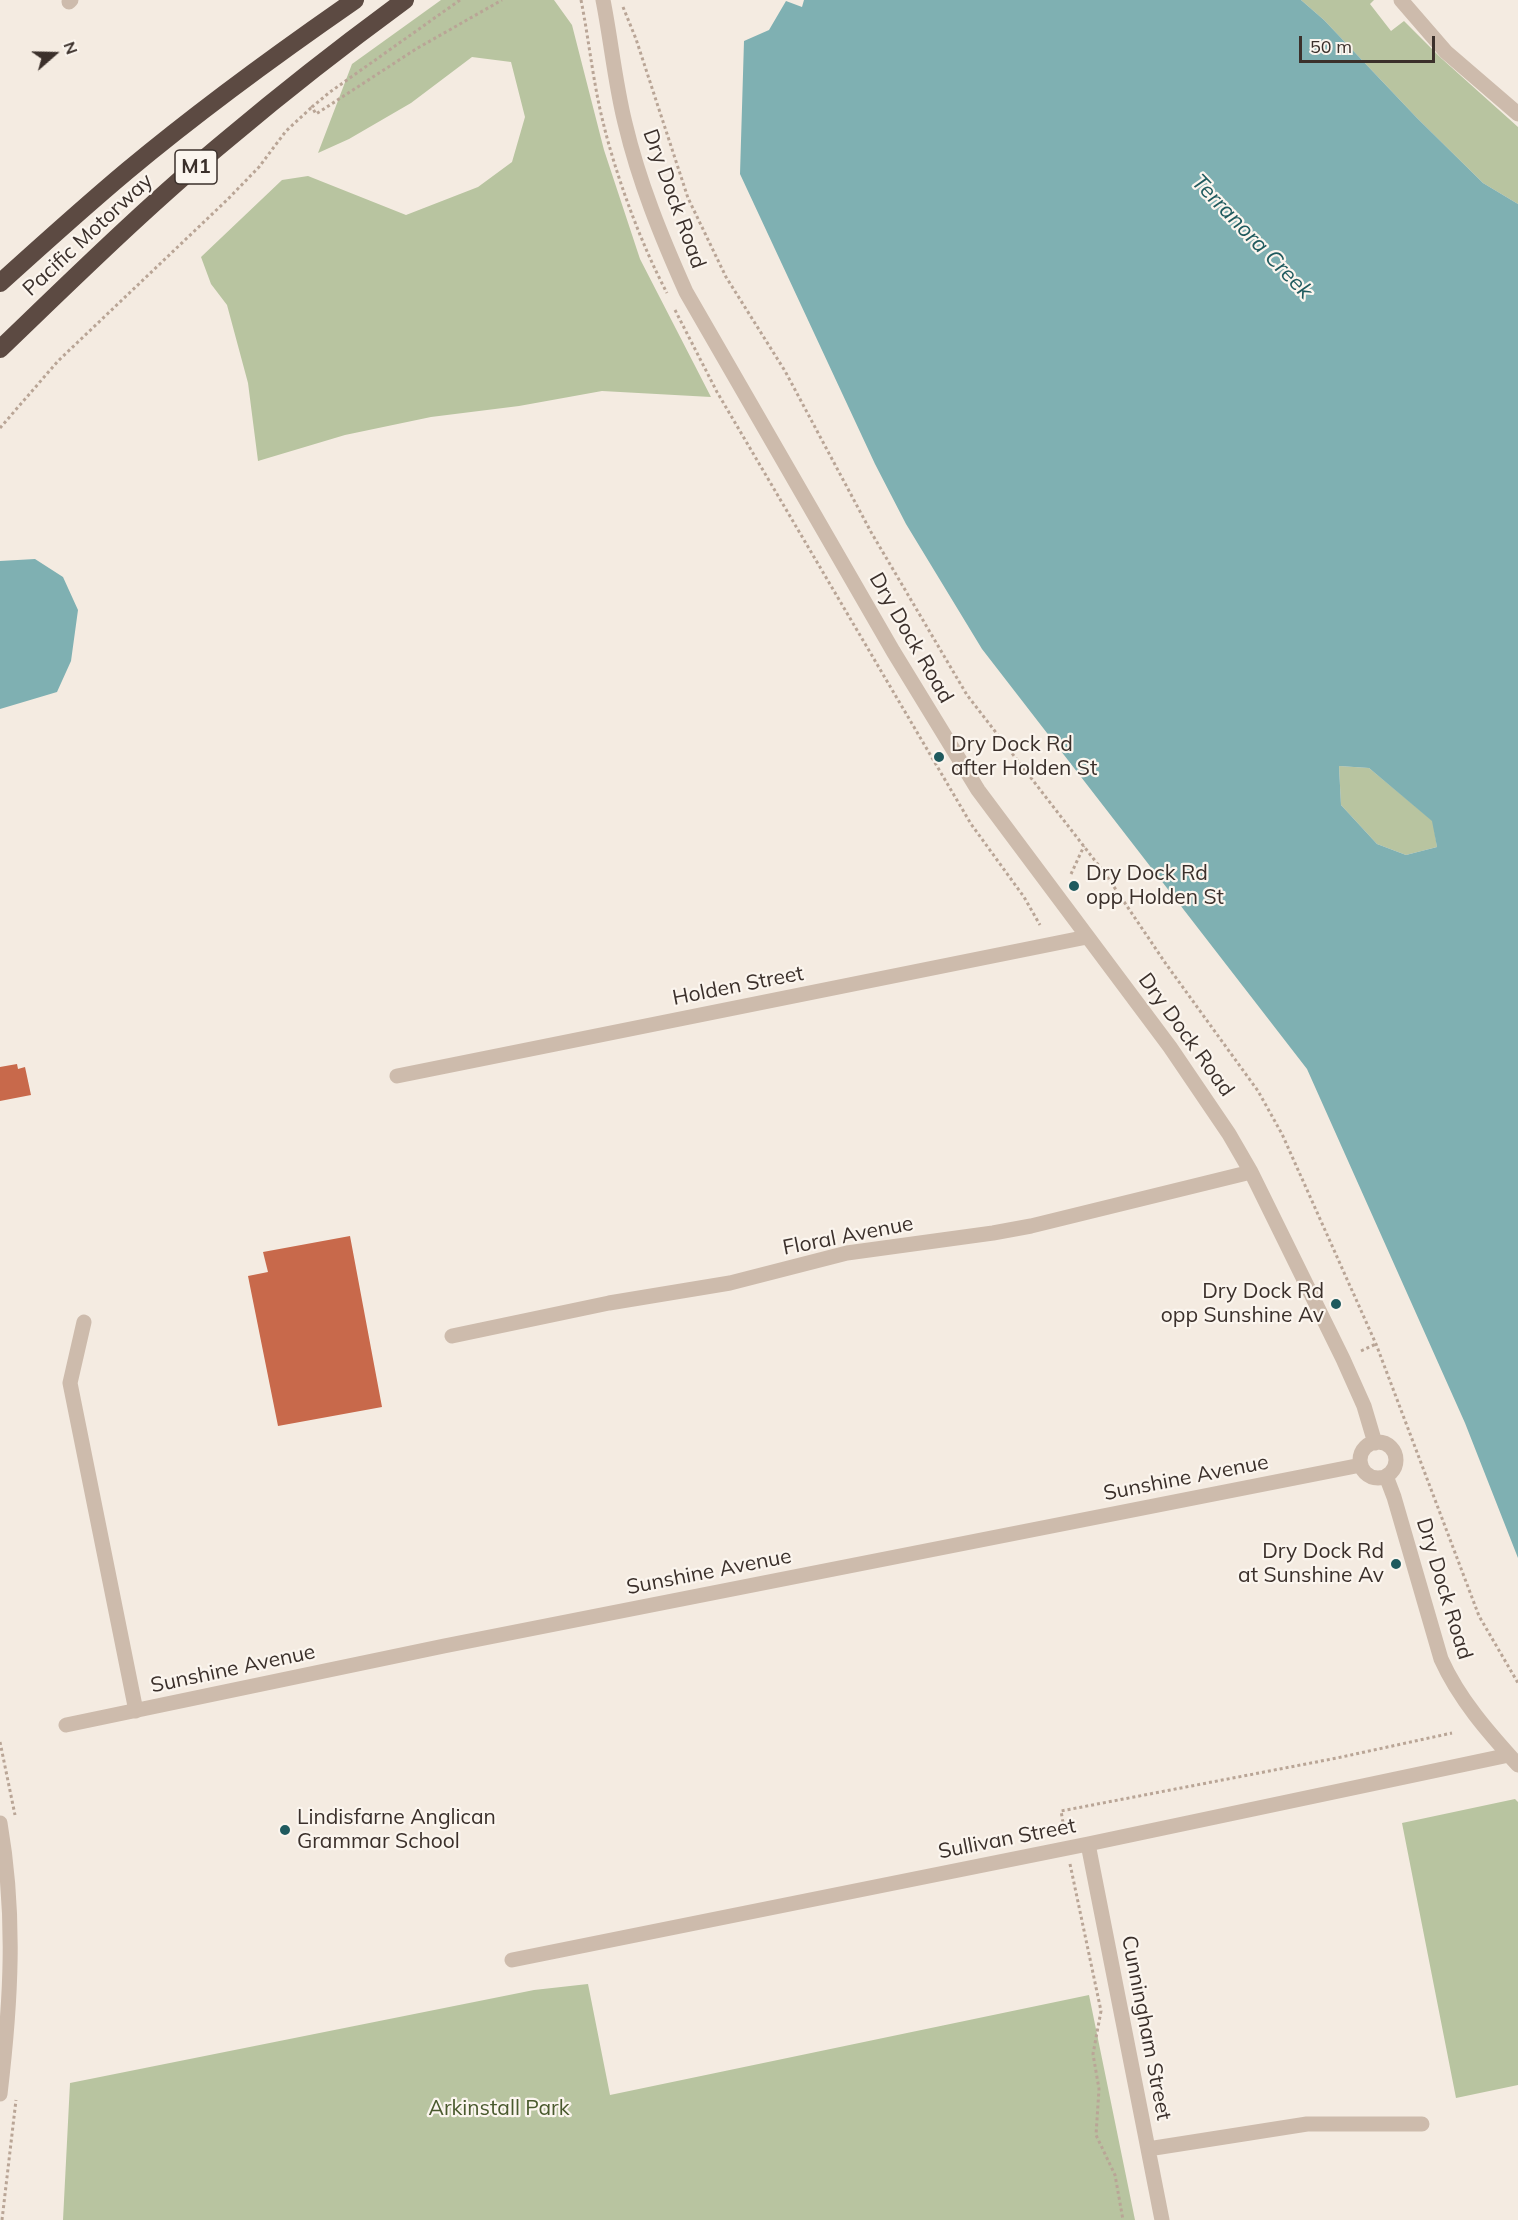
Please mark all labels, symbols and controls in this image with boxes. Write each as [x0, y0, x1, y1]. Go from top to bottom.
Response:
north arrow [24, 24, 84, 84]
scale bar [1302, 24, 1438, 62]
text: 50 m [1310, 35, 1352, 58]
text: N [59, 39, 82, 57]
street label: Dry Dock Road [637, 126, 711, 272]
road number: M1 [175, 150, 217, 184]
street label: Pacific Motorway [18, 168, 158, 302]
water label: Terranora Creek [1186, 169, 1318, 305]
street label: Dry Dock Road [863, 568, 959, 708]
place label: Dry Dock Rd after Holden St [951, 732, 1097, 782]
marker: Dry Dock Rd after Holden St [932, 750, 946, 764]
place label: Dry Dock Rd opp Holden St [1086, 861, 1224, 911]
marker: Dry Dock Rd opp Holden St [1067, 879, 1081, 893]
street label: Holden Street [670, 961, 806, 1011]
street label: Dry Dock Road [1133, 968, 1239, 1102]
street label: Floral Avenue [781, 1211, 915, 1261]
place label: Dry Dock Rd opp Sunshine Av [1161, 1279, 1324, 1329]
marker: Dry Dock Rd opp Sunshine Av [1329, 1297, 1343, 1311]
street label: Sunshine Avenue [1101, 1450, 1271, 1506]
street label: Dry Dock Road [1411, 1515, 1477, 1663]
place label: Dry Dock Rd at Sunshine Av [1238, 1539, 1384, 1589]
street label: Sunshine Avenue [624, 1544, 794, 1600]
marker: Dry Dock Rd at Sunshine Av [1389, 1557, 1403, 1571]
street label: Sunshine Avenue [148, 1639, 318, 1699]
place label: Lindisfarne Anglican Grammar School [297, 1805, 496, 1855]
street label: Sullivan Street [936, 1813, 1078, 1865]
marker: Lindisfarne Anglican Grammar School [278, 1823, 292, 1837]
street label: Cunningham Street [1116, 1933, 1176, 2123]
park label: Arkinstall Park [428, 2096, 570, 2122]

